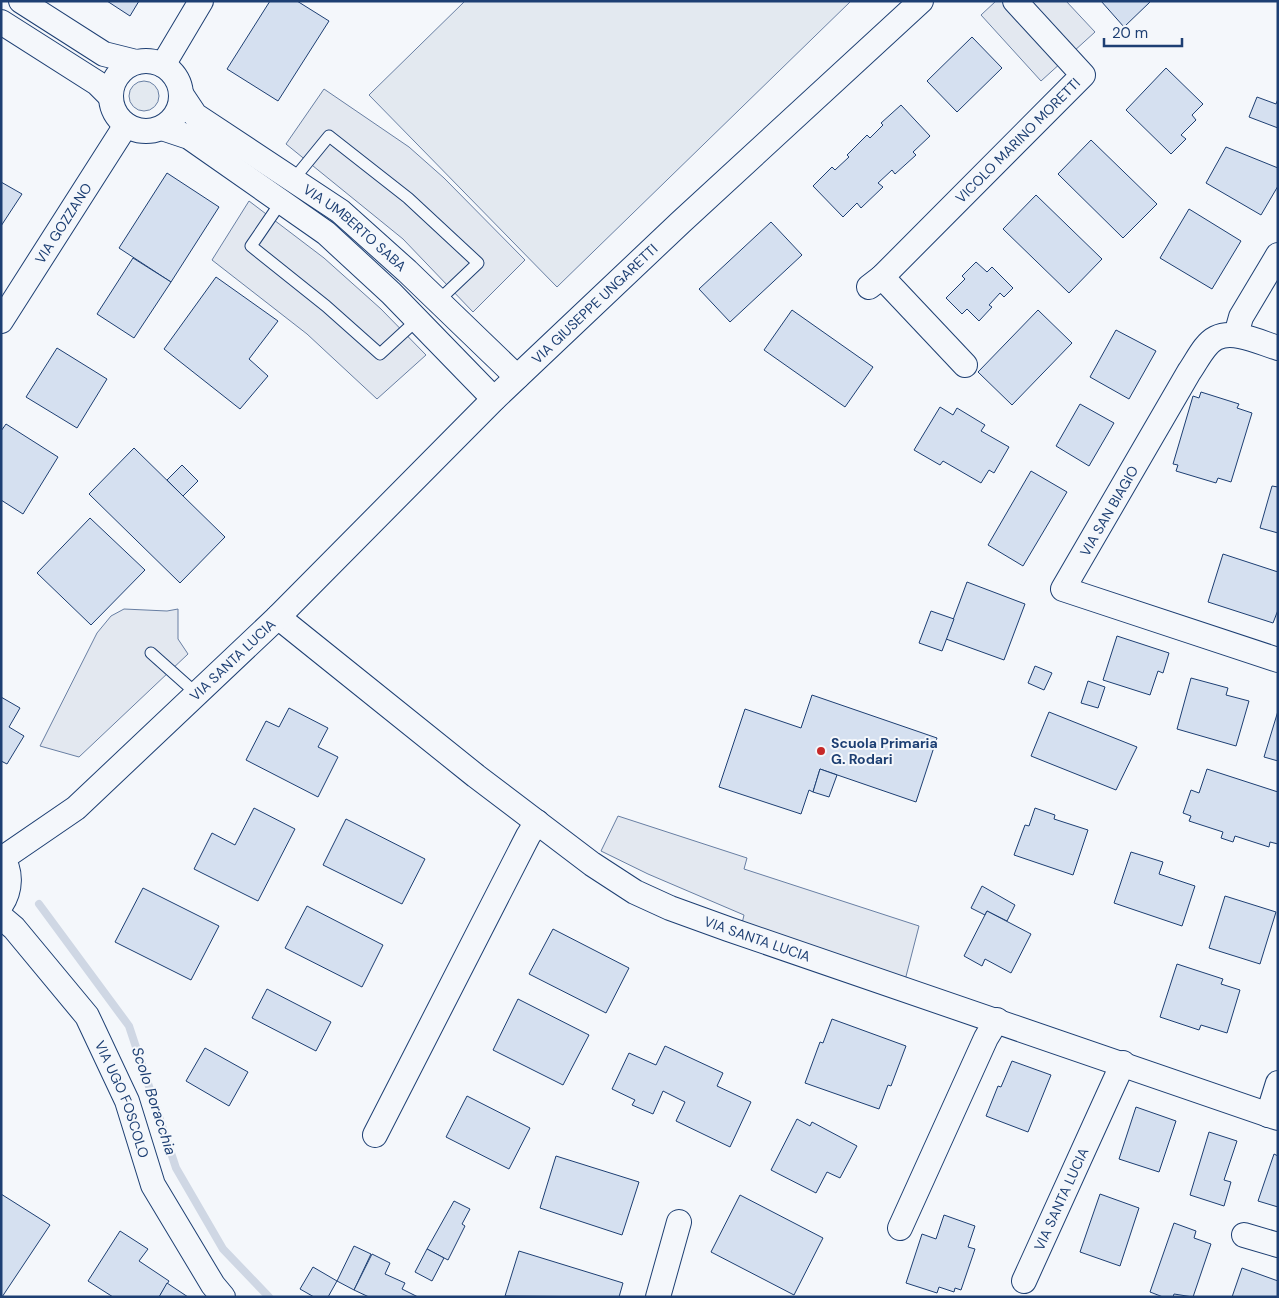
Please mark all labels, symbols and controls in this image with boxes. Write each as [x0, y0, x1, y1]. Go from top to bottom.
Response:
scale bar [1104, 15, 1182, 47]
text: 20 m [1112, 23, 1148, 43]
street label: VICOLO MARINO MORETTI [952, 74, 1084, 207]
street label: VIA GOZZANO [31, 179, 96, 267]
street label: VIA UMBERTO SABA [300, 180, 410, 275]
street label: VIA GIUSEPPE UNGARETTI [528, 240, 661, 368]
street label: VIA SAN BIAGIO [1076, 462, 1142, 560]
street label: VIA SANTA LUCIA [186, 615, 279, 705]
place label: Scuola Primaria G. Rodari [831, 734, 938, 768]
marker: Scuola Primaria G. Rodari [815, 745, 827, 757]
street label: VIA SANTA LUCIA [702, 912, 813, 966]
street label: VIA UGO FOSCOLO [91, 1038, 153, 1160]
water label: Scolo Boracchia [127, 1044, 181, 1158]
street label: VIA SANTA LUCIA [1030, 1145, 1092, 1253]

